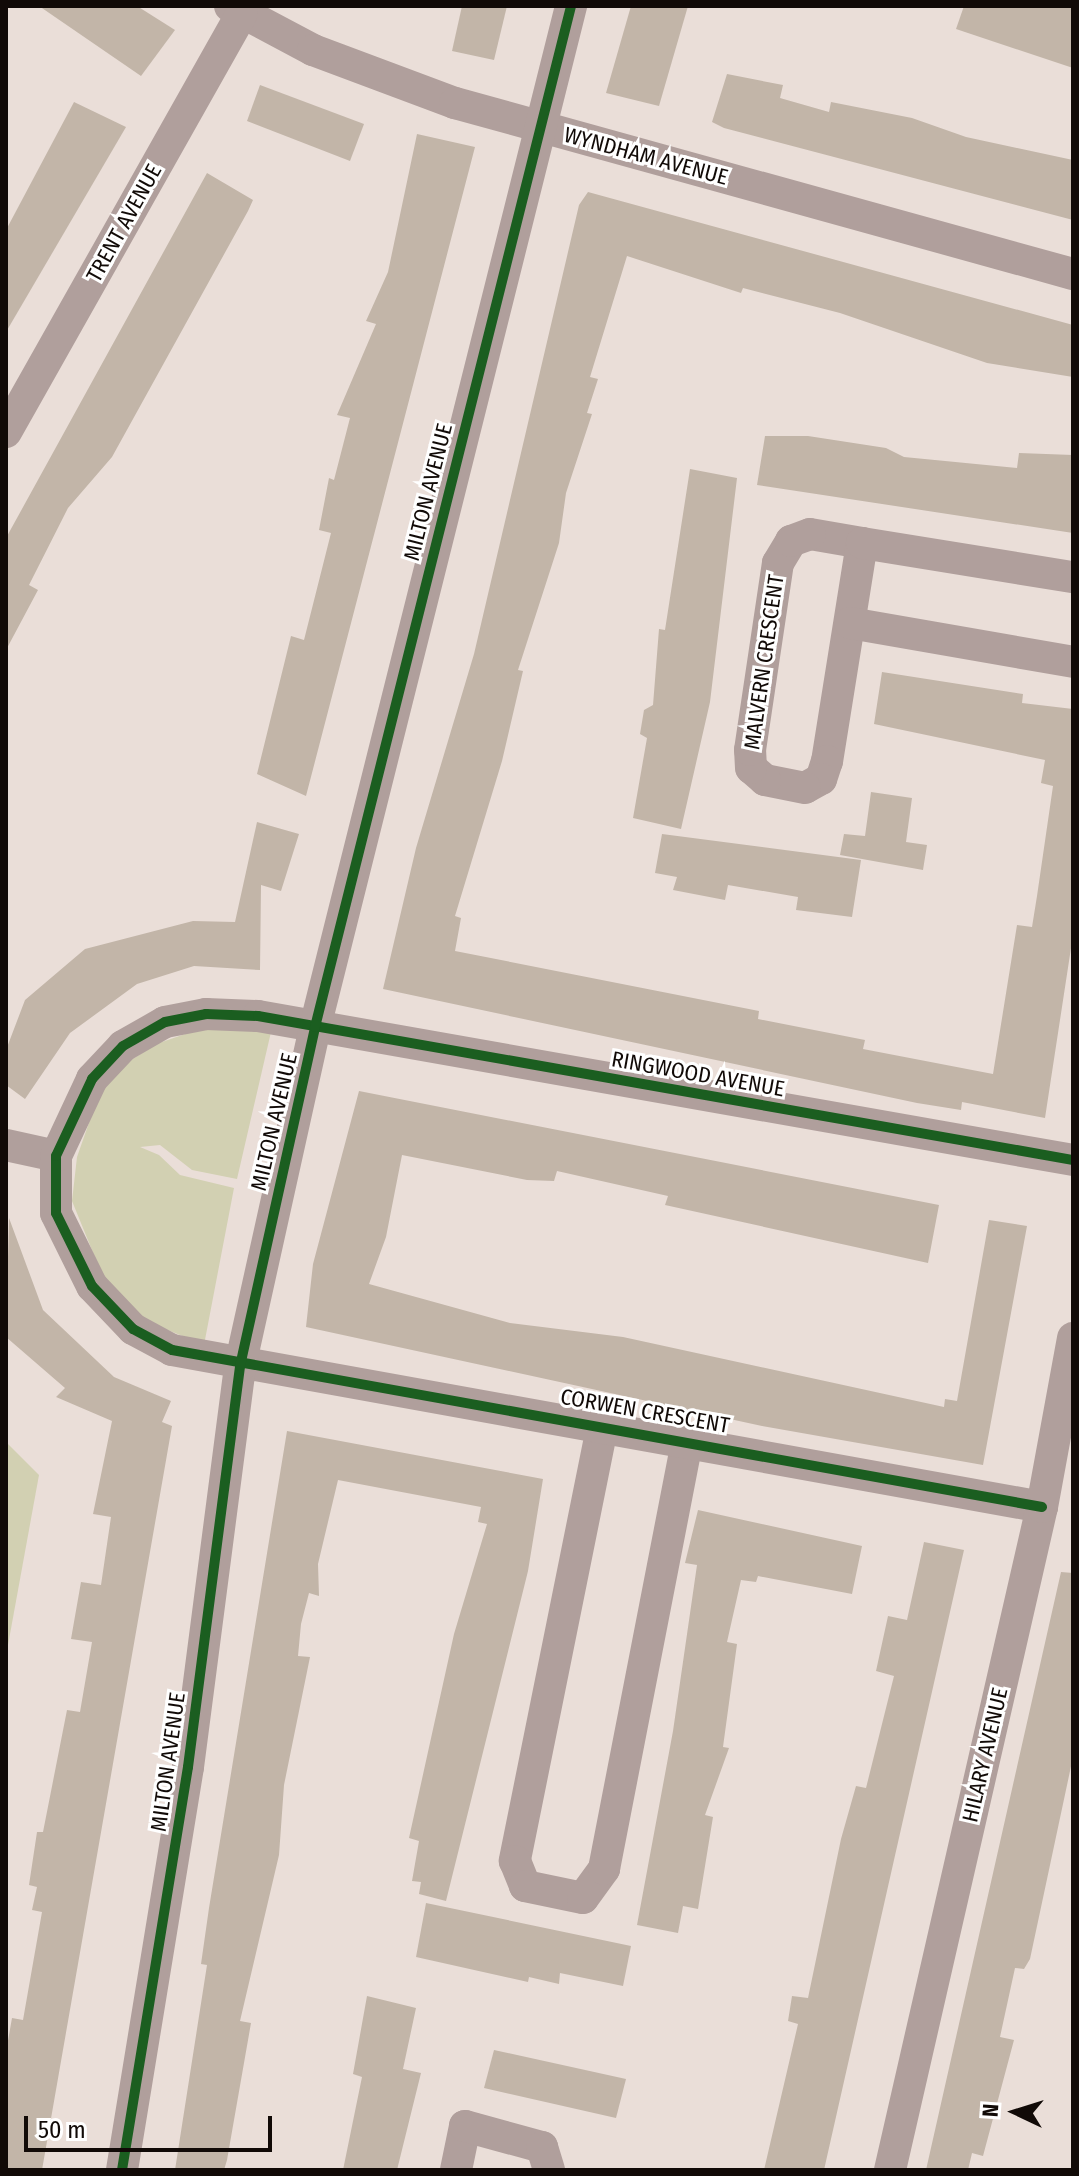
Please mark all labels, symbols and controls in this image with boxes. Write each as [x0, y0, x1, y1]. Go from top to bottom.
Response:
street label: WYNDHAM AVENUE [561, 121, 731, 191]
street label: TRENT AVENUE [81, 159, 167, 287]
street label: MILTON AVENUE [398, 421, 458, 563]
street label: MALVERN CRESCENT [739, 573, 789, 751]
street label: RINGWOOD AVENUE [609, 1046, 787, 1102]
street label: MILTON AVENUE [245, 1051, 303, 1193]
street label: CORWEN CRESCENT [558, 1383, 732, 1439]
street label: HILARY AVENUE [957, 1685, 1013, 1825]
street label: MILTON AVENUE [145, 1691, 191, 1833]
north arrow [975, 2072, 1055, 2152]
scale bar [28, 2100, 276, 2150]
text: N [977, 2103, 1004, 2118]
text: 50 m [38, 2116, 86, 2144]

